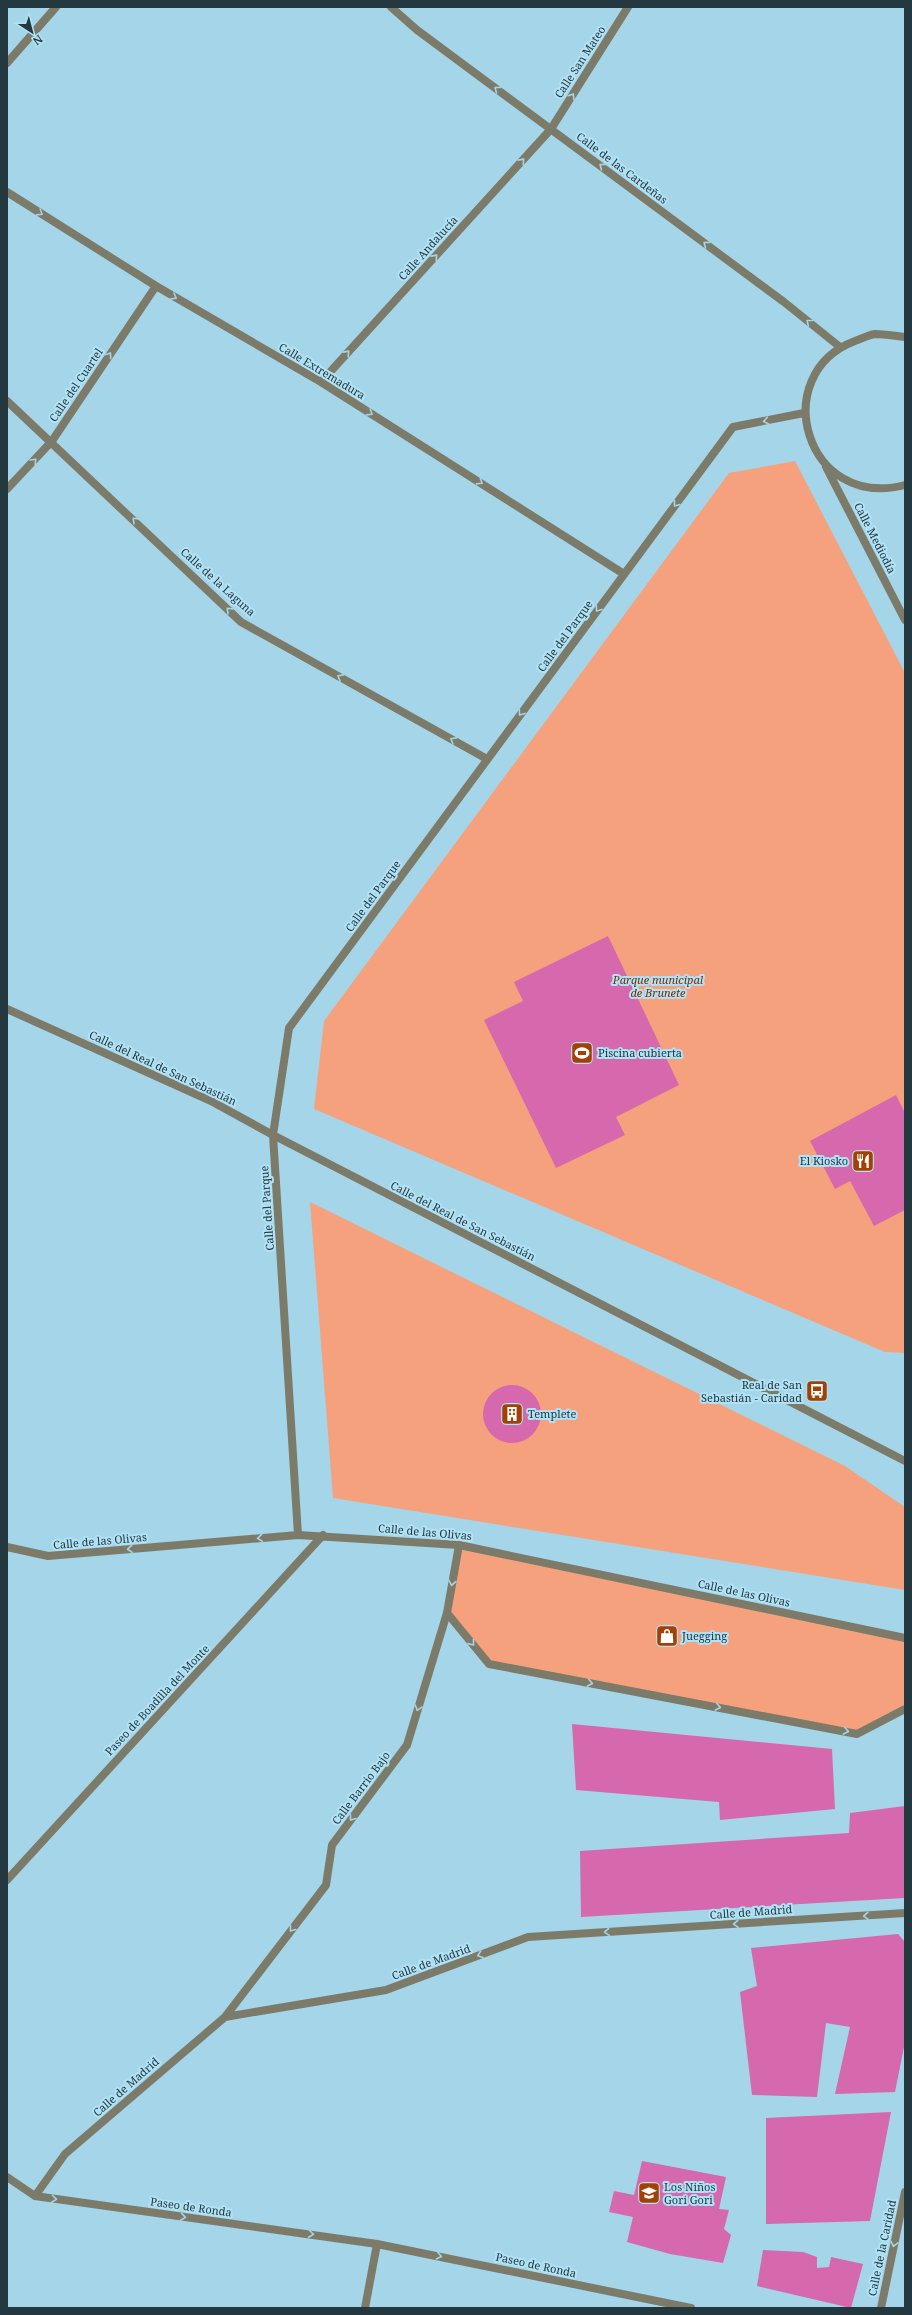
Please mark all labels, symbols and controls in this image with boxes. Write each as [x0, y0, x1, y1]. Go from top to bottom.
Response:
north arrow [12, 12, 52, 52]
street label: Calle San Mateo [551, 23, 609, 101]
text: N [30, 32, 46, 49]
one-way arrow [494, 86, 501, 94]
one-way arrow [567, 93, 575, 100]
street label: Calle de las Cardeñas [574, 128, 671, 207]
one-way arrow [517, 158, 524, 165]
one-way arrow [599, 164, 606, 171]
one-way arrow [36, 208, 43, 215]
street label: Calle Andalucía [395, 212, 461, 283]
one-way arrow [703, 241, 710, 248]
one-way arrow [430, 254, 437, 262]
one-way arrow [170, 292, 177, 299]
one-way arrow [807, 320, 814, 327]
street label: Calle Extremadura [276, 339, 368, 402]
street label: Calle del Cuartel [45, 345, 106, 424]
one-way arrow [343, 350, 350, 358]
one-way arrow [104, 353, 111, 360]
one-way arrow [366, 408, 373, 416]
one-way arrow [763, 416, 769, 424]
one-way arrow [29, 458, 36, 466]
one-way arrow [476, 478, 483, 485]
one-way arrow [673, 500, 680, 507]
street label: Calle Mediodía [851, 500, 900, 576]
one-way arrow [132, 517, 140, 525]
street label: Calle de la Laguna [178, 544, 259, 619]
street label: Calle del Parque [534, 597, 596, 675]
one-way arrow [596, 604, 603, 611]
one-way arrow [226, 607, 234, 615]
one-way arrow [337, 674, 344, 681]
one-way arrow [519, 709, 526, 716]
one-way arrow [450, 738, 457, 745]
street label: Calle del Parque [342, 857, 404, 935]
park label: Parque municipal de Brunete [612, 972, 704, 1000]
street label: Calle del Real de San Sebastián [87, 1027, 239, 1108]
sports icon: Piscina cubierta [569, 1040, 595, 1066]
place label: Piscina cubierta [598, 1045, 682, 1060]
restaurant icon: El Kiosko [850, 1148, 876, 1174]
place label: El Kiosko [800, 1153, 848, 1168]
street label: Calle del Parque [256, 1165, 277, 1251]
street label: Calle del Real de San Sebastián [388, 1177, 538, 1264]
place label: Real de San Sebastián - Caridad [701, 1377, 802, 1405]
bus stop icon: Real de San Sebastián - Caridad [804, 1378, 830, 1404]
building icon: Templete [499, 1401, 525, 1427]
place label: Templete [528, 1406, 576, 1421]
street label: Calle de las Olivas [378, 1520, 473, 1543]
street label: Calle de las Olivas [52, 1529, 147, 1552]
one-way arrow [257, 1534, 263, 1543]
one-way arrow [127, 1545, 133, 1554]
street label: Calle de las Olivas [697, 1575, 792, 1610]
one-way arrow [449, 1580, 457, 1586]
shop icon: Juegging [654, 1623, 680, 1649]
place label: Juegging [681, 1628, 727, 1643]
one-way arrow [467, 1638, 474, 1646]
street label: Paseo de Boadilla del Monte [101, 1641, 212, 1758]
one-way arrow [587, 1678, 593, 1687]
one-way arrow [715, 1703, 721, 1711]
one-way arrow [414, 1705, 423, 1712]
one-way arrow [842, 1727, 849, 1735]
street label: Calle Barrio Bajo [328, 1748, 393, 1827]
one-way arrow [350, 1814, 357, 1821]
street label: Calle de Madrid [709, 1901, 793, 1922]
one-way arrow [863, 1911, 869, 1920]
one-way arrow [733, 1920, 739, 1928]
one-way arrow [290, 1925, 297, 1932]
one-way arrow [604, 1928, 610, 1937]
street label: Calle de Madrid [389, 1940, 472, 1983]
one-way arrow [477, 1951, 484, 1959]
street label: Calle de Madrid [90, 2054, 162, 2119]
place label: Los Niños Gori Gori [664, 2179, 715, 2207]
school or university icon: Los Niños Gori Gori [636, 2180, 662, 2206]
street label: Paseo de Ronda [149, 2193, 233, 2220]
one-way arrow [51, 2194, 57, 2203]
street label: Calle de la Caridad [864, 2198, 899, 2297]
one-way arrow [180, 2212, 186, 2221]
one-way arrow [308, 2230, 314, 2239]
one-way arrow [891, 2241, 899, 2247]
street label: Paseo de Ronda [494, 2249, 578, 2280]
one-way arrow [436, 2252, 443, 2260]

